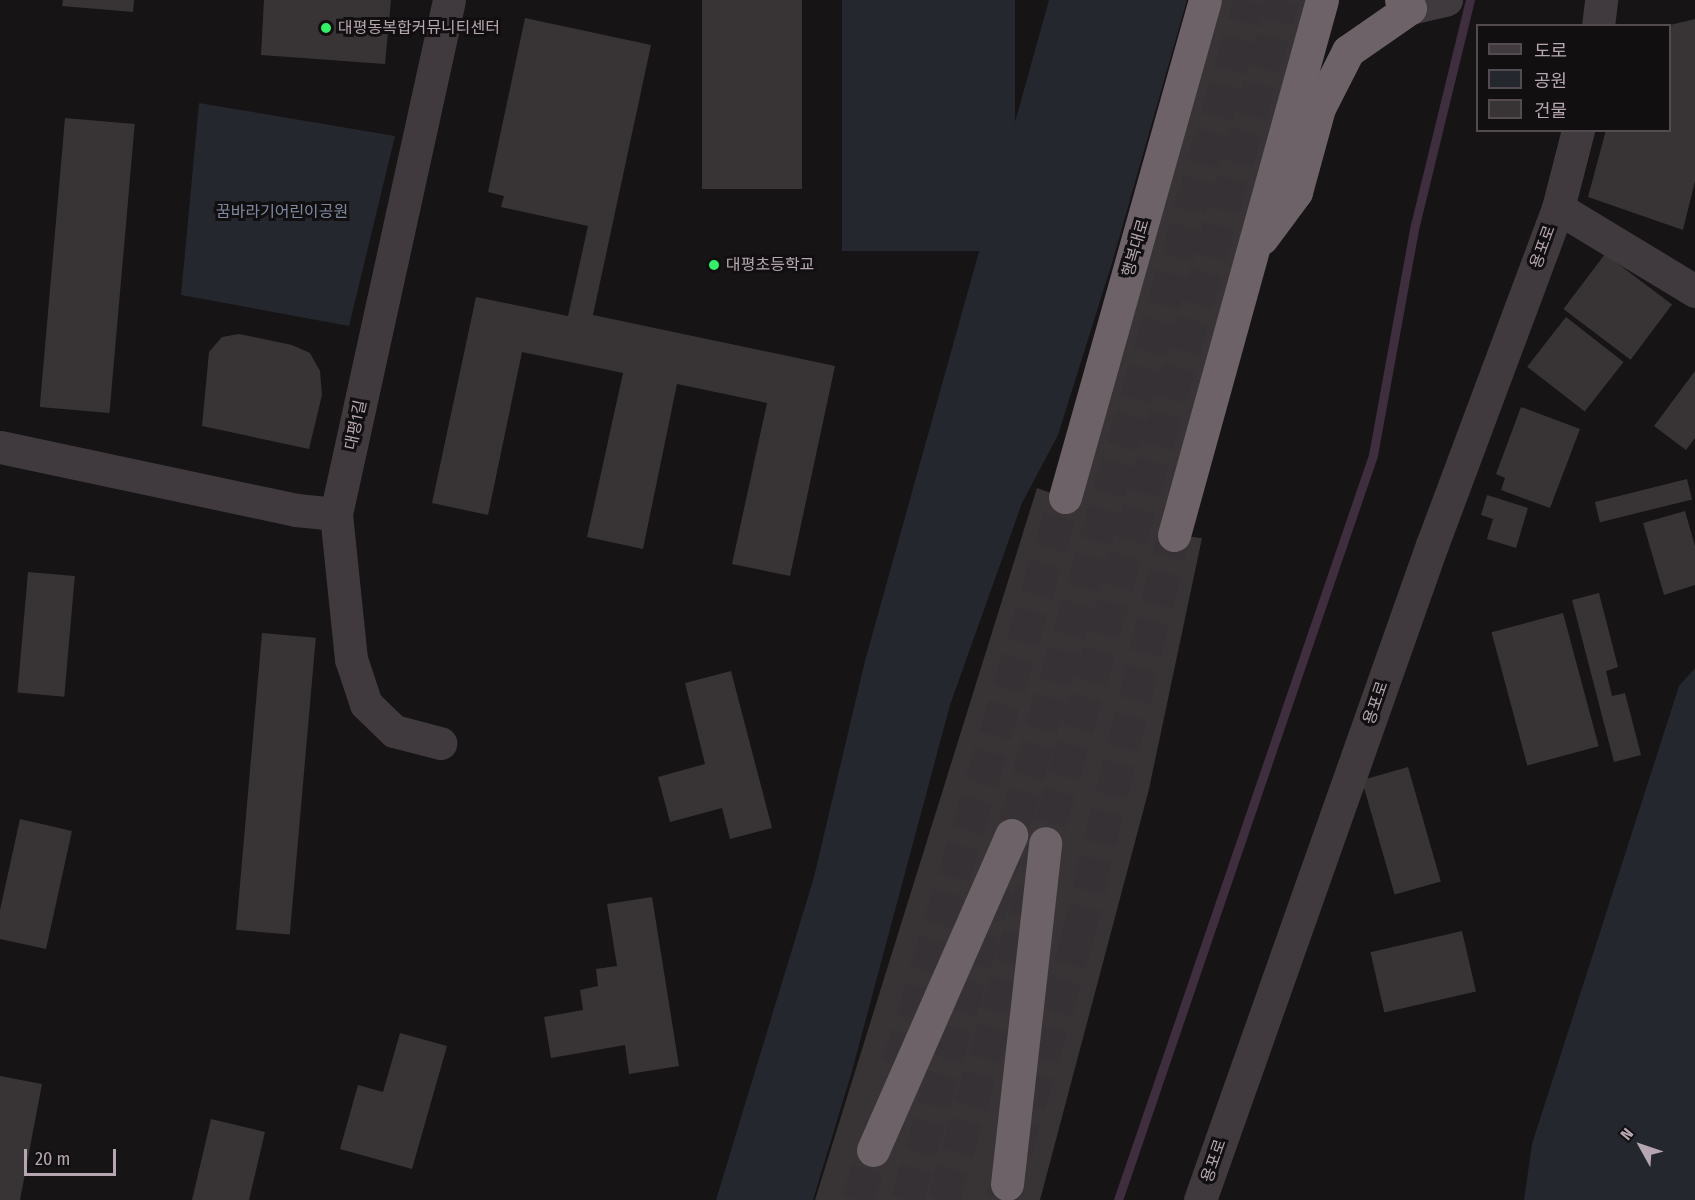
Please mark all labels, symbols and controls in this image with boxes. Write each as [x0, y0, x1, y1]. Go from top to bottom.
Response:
place label: 대평동복합커뮤니티센터 [338, 18, 500, 38]
marker: 대평동복합커뮤니티센터 [319, 21, 333, 35]
legend [1476, 24, 1671, 132]
text: 도로 [1534, 40, 1567, 62]
text: 공원 [1534, 70, 1567, 92]
text: 건물 [1534, 100, 1567, 122]
park label: 꿈바라기어린이공원 [216, 202, 348, 222]
street label: 행복대로 [1119, 217, 1153, 279]
street label: 용포로 [1526, 223, 1560, 271]
place label: 대평초등학교 [726, 255, 814, 275]
marker: 대평초등학교 [707, 258, 721, 272]
street label: 대평1길 [341, 398, 371, 452]
street label: 용포로 [1360, 679, 1392, 727]
north arrow [1611, 1116, 1671, 1176]
text: N [1616, 1124, 1637, 1144]
scale bar [27, 1137, 118, 1175]
street label: 용포로 [1198, 1137, 1230, 1185]
text: 20 m [35, 1148, 70, 1170]

